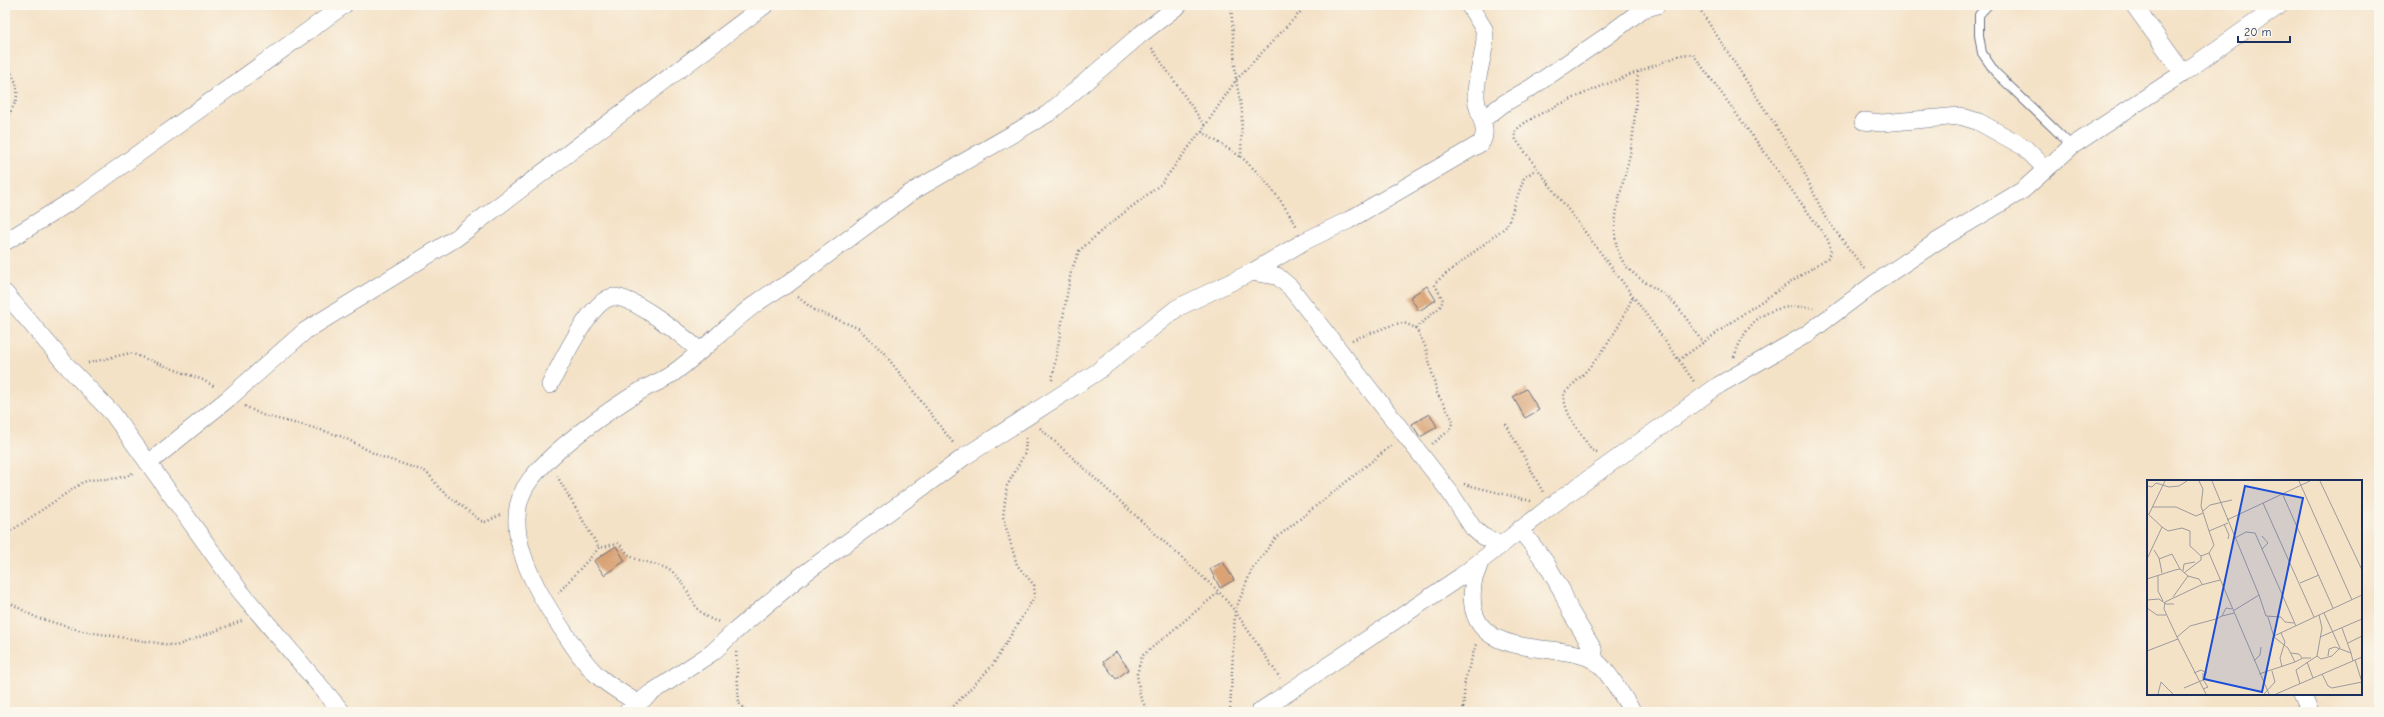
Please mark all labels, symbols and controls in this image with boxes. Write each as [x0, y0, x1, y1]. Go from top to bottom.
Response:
scale bar [2238, 18, 2290, 44]
text: 20 m [2244, 25, 2272, 39]
inset map [2147, 480, 2362, 695]

